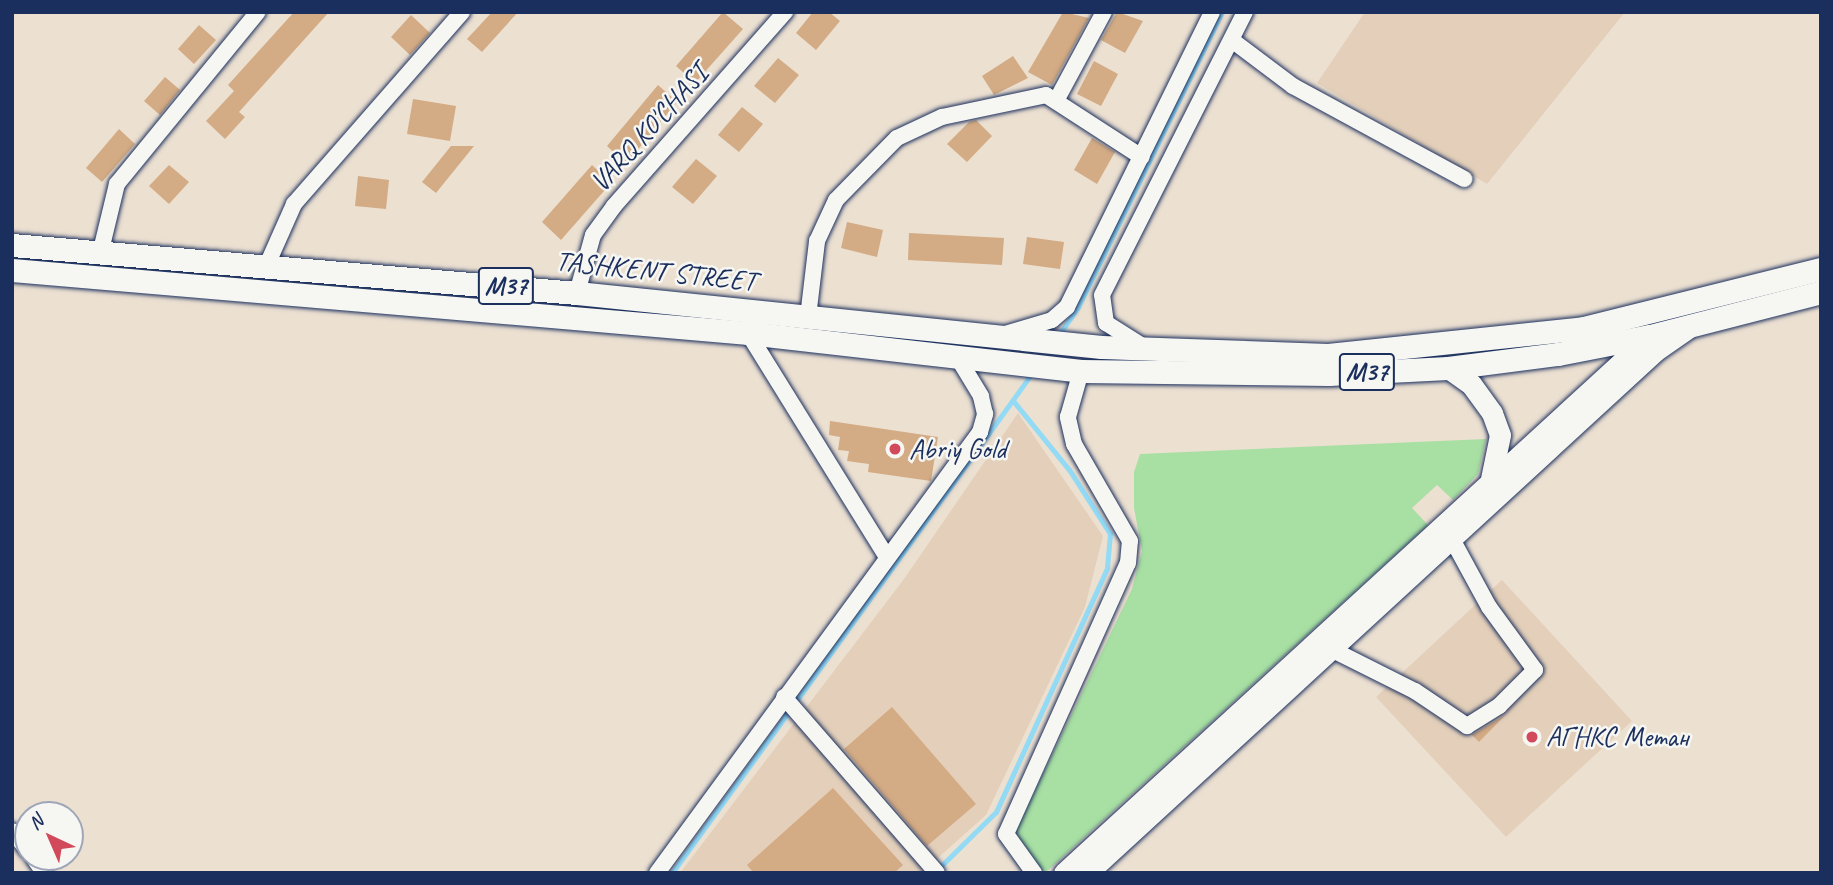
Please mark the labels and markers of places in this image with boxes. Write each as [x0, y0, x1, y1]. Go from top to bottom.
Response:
place label: Abriy Gold [909, 432, 1006, 466]
marker: Abriy Gold [887, 441, 903, 457]
place label: АГНКС Метан [1546, 720, 1688, 754]
marker: АГНКС Метан [1524, 729, 1540, 745]

